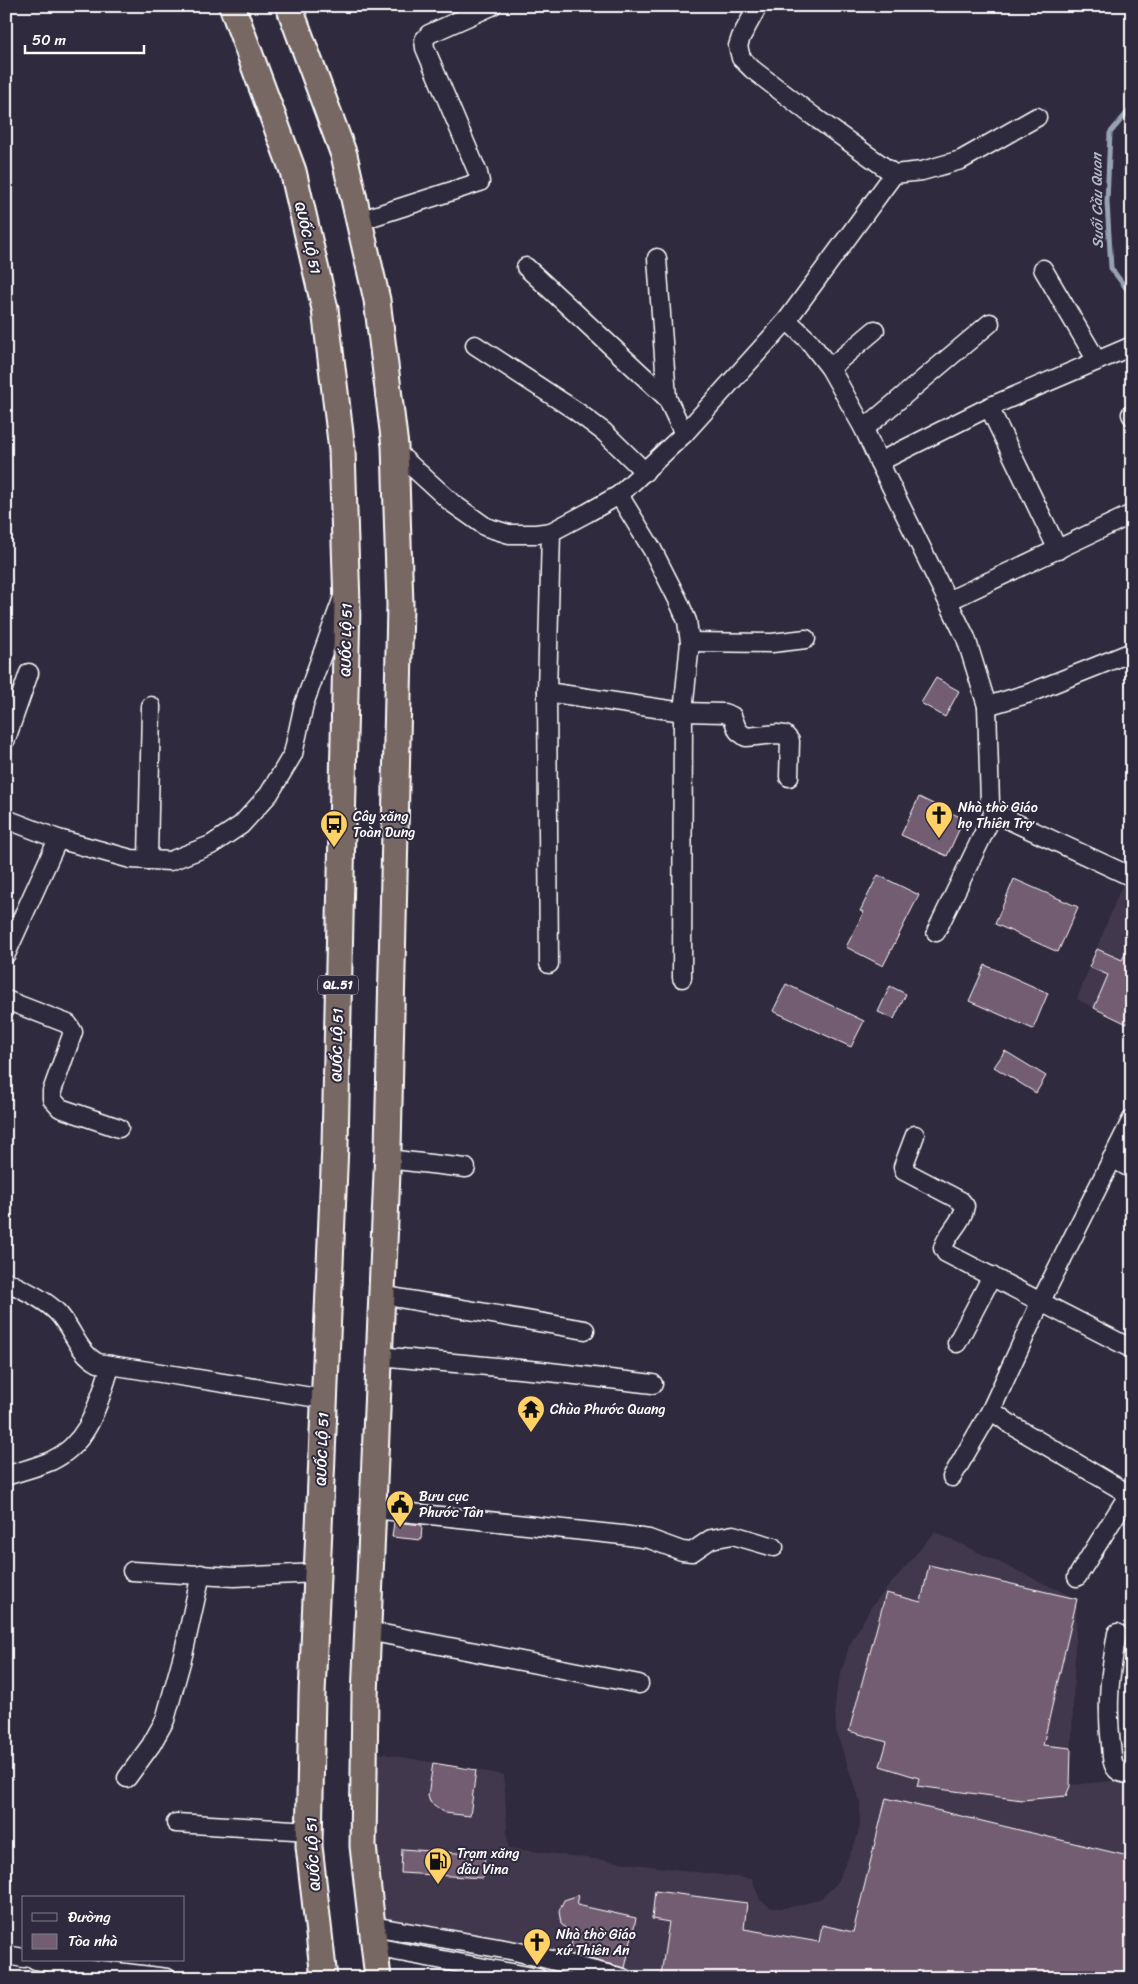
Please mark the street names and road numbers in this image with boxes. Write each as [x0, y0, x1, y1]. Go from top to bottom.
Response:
street label: QUỐC LỘ 51 [287, 199, 328, 277]
street label: QUỐC LỘ 51 [333, 603, 360, 677]
road number: QL.51 [318, 976, 358, 994]
street label: QUỐC LỘ 51 [324, 1008, 351, 1082]
street label: QUỐC LỘ 51 [309, 1412, 336, 1486]
street label: QUỐC LỘ 51 [299, 1817, 328, 1891]

